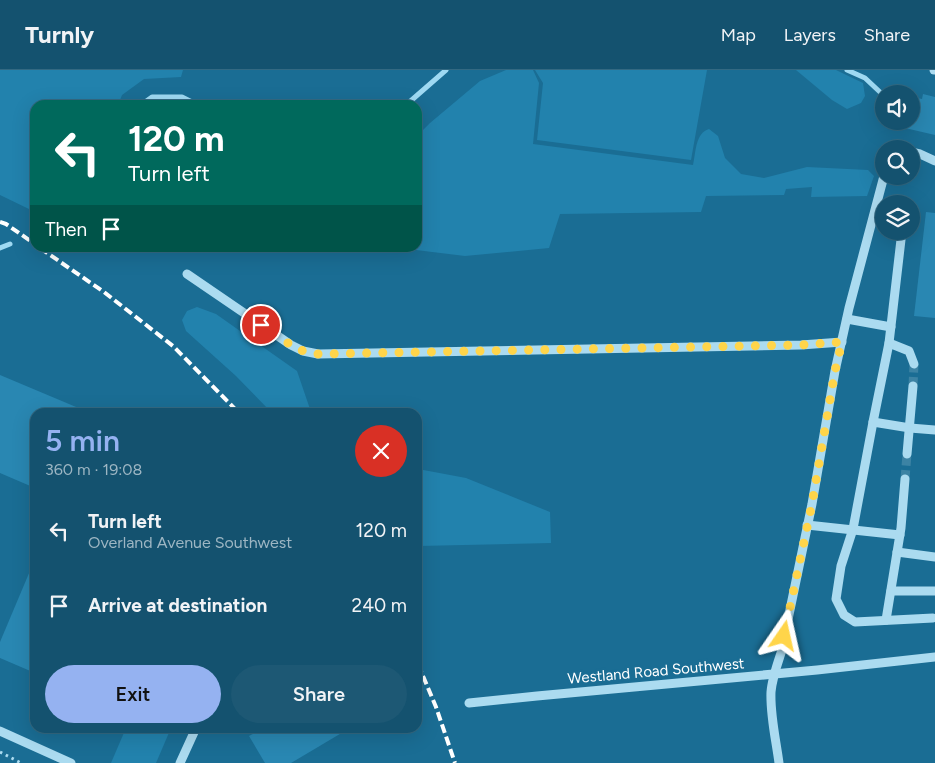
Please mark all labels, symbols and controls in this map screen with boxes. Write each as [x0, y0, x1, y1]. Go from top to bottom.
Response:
text: Turnly [25, 20, 94, 49]
text: Map [721, 24, 756, 46]
text: Layers [784, 24, 836, 46]
text: Share [864, 24, 910, 46]
map controls [875, 85, 920, 240]
button: sound [875, 85, 920, 130]
text: 120 m [128, 118, 225, 160]
icon: left [45, 120, 110, 185]
button: search [875, 140, 920, 185]
text: Turn left [128, 160, 210, 187]
button: layers [875, 195, 920, 240]
icon: arrive [97, 215, 125, 243]
text: Then [45, 218, 87, 241]
pin [240, 304, 282, 346]
icon: arrive [247, 311, 275, 339]
text: 5 min [45, 422, 120, 459]
button: close [355, 425, 407, 477]
text: 360 m · 19:08 [45, 460, 142, 479]
text: Turn left [88, 510, 162, 533]
icon: left [45, 517, 73, 545]
text: 120 m [355, 519, 407, 542]
text: Overland Avenue Southwest [88, 533, 292, 552]
icon: arrive [45, 592, 73, 620]
text: Arrive at destination [88, 594, 267, 617]
text: 240 m [352, 594, 407, 617]
position arrow [757, 609, 809, 661]
street label: Westland Road Southwest [567, 654, 745, 688]
button: Exit [45, 665, 221, 723]
button: Share [231, 665, 407, 723]

